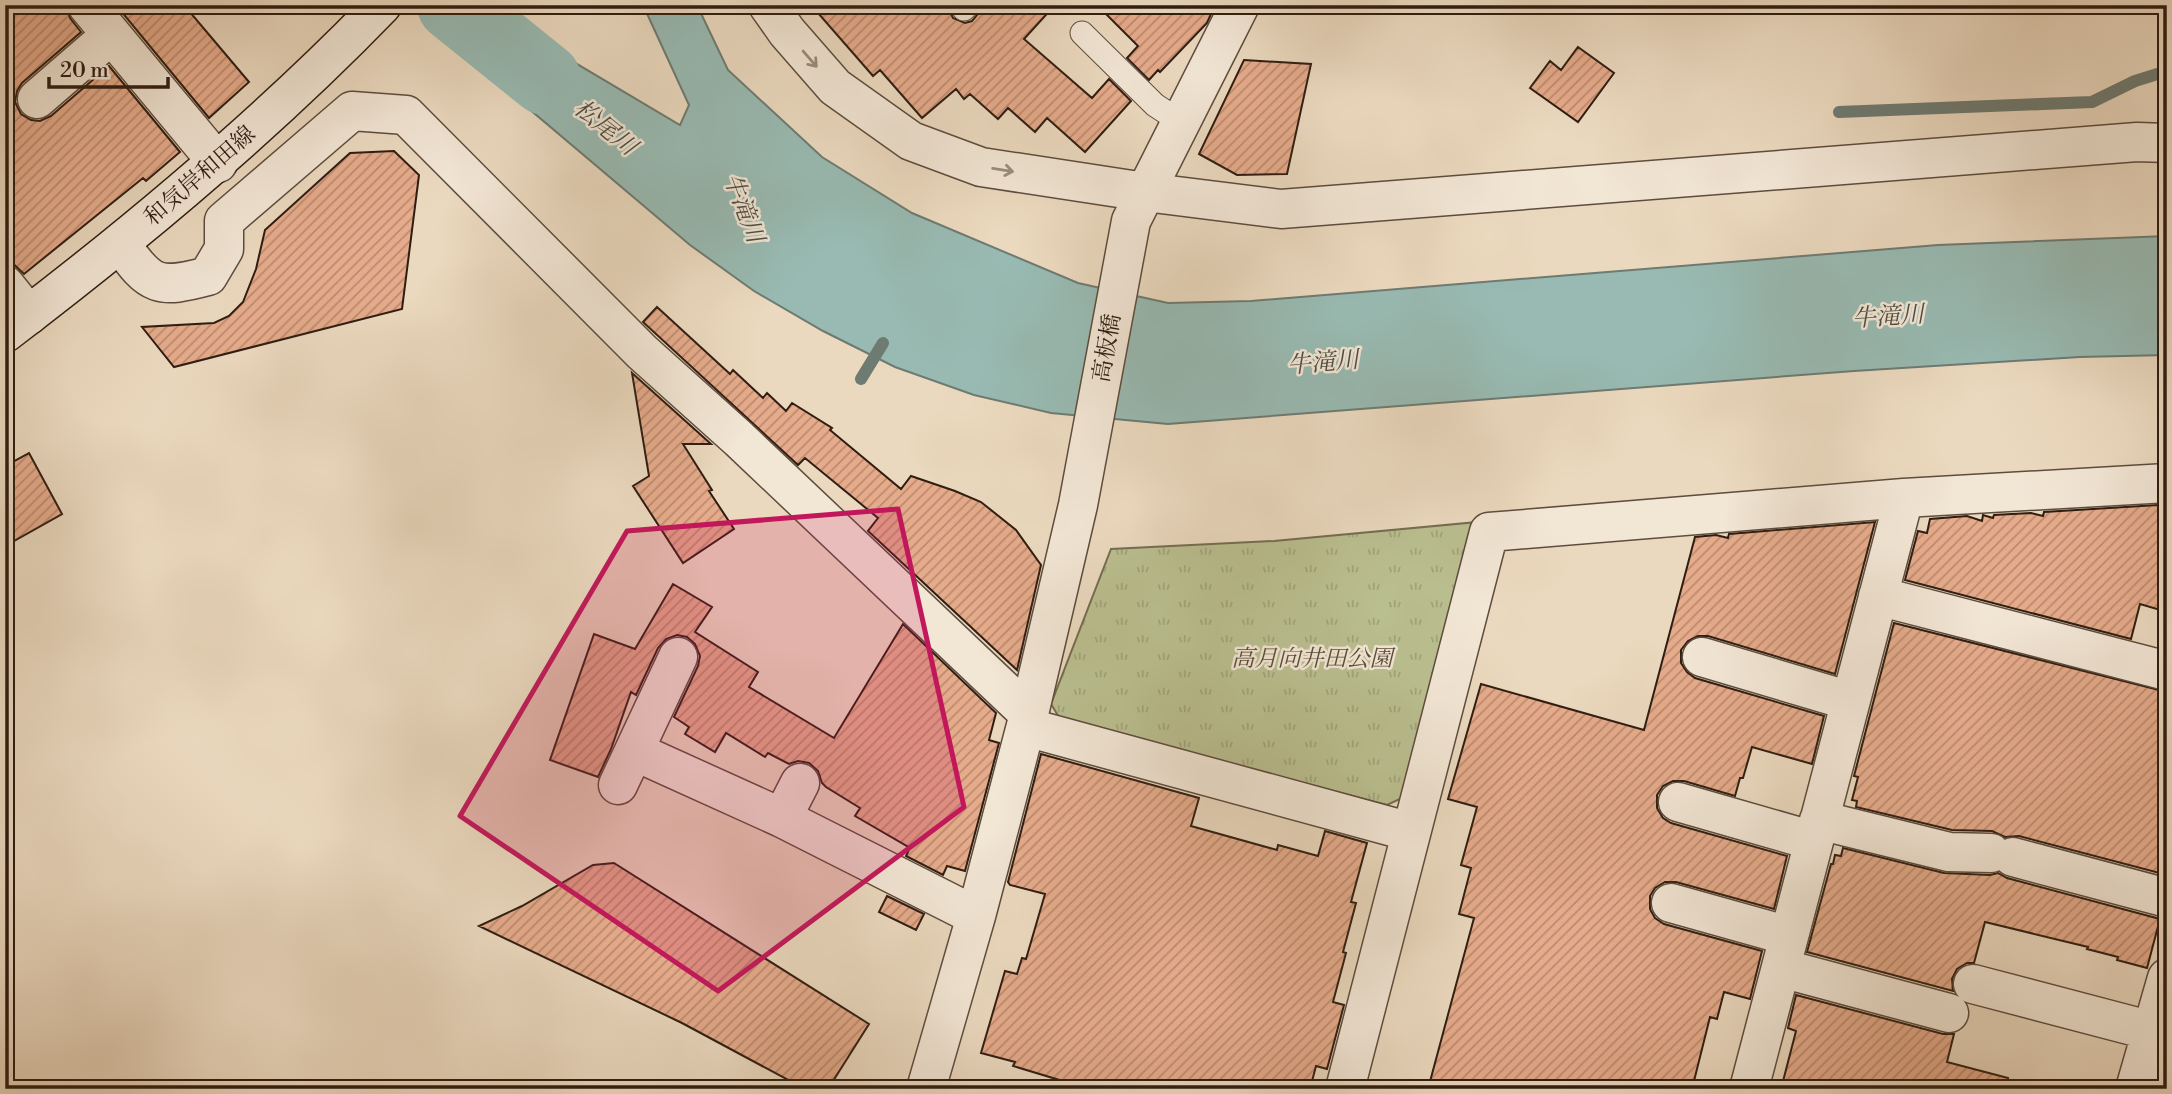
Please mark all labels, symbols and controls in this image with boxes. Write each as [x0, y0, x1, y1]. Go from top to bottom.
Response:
scale bar [49, 46, 168, 90]
one-way arrow [802, 49, 818, 67]
text: 20 m [60, 58, 109, 84]
water label: 松尾川 [568, 94, 645, 164]
street label: 和気岸和田線 [139, 120, 261, 232]
one-way arrow [991, 164, 1014, 177]
water label: 牛滝川 [716, 169, 771, 250]
water label: 牛滝川 [1851, 299, 1928, 334]
street label: 高板橋 [1087, 312, 1127, 384]
water label: 牛滝川 [1286, 345, 1363, 381]
park label: 高月向井田公園 [1232, 645, 1397, 673]

